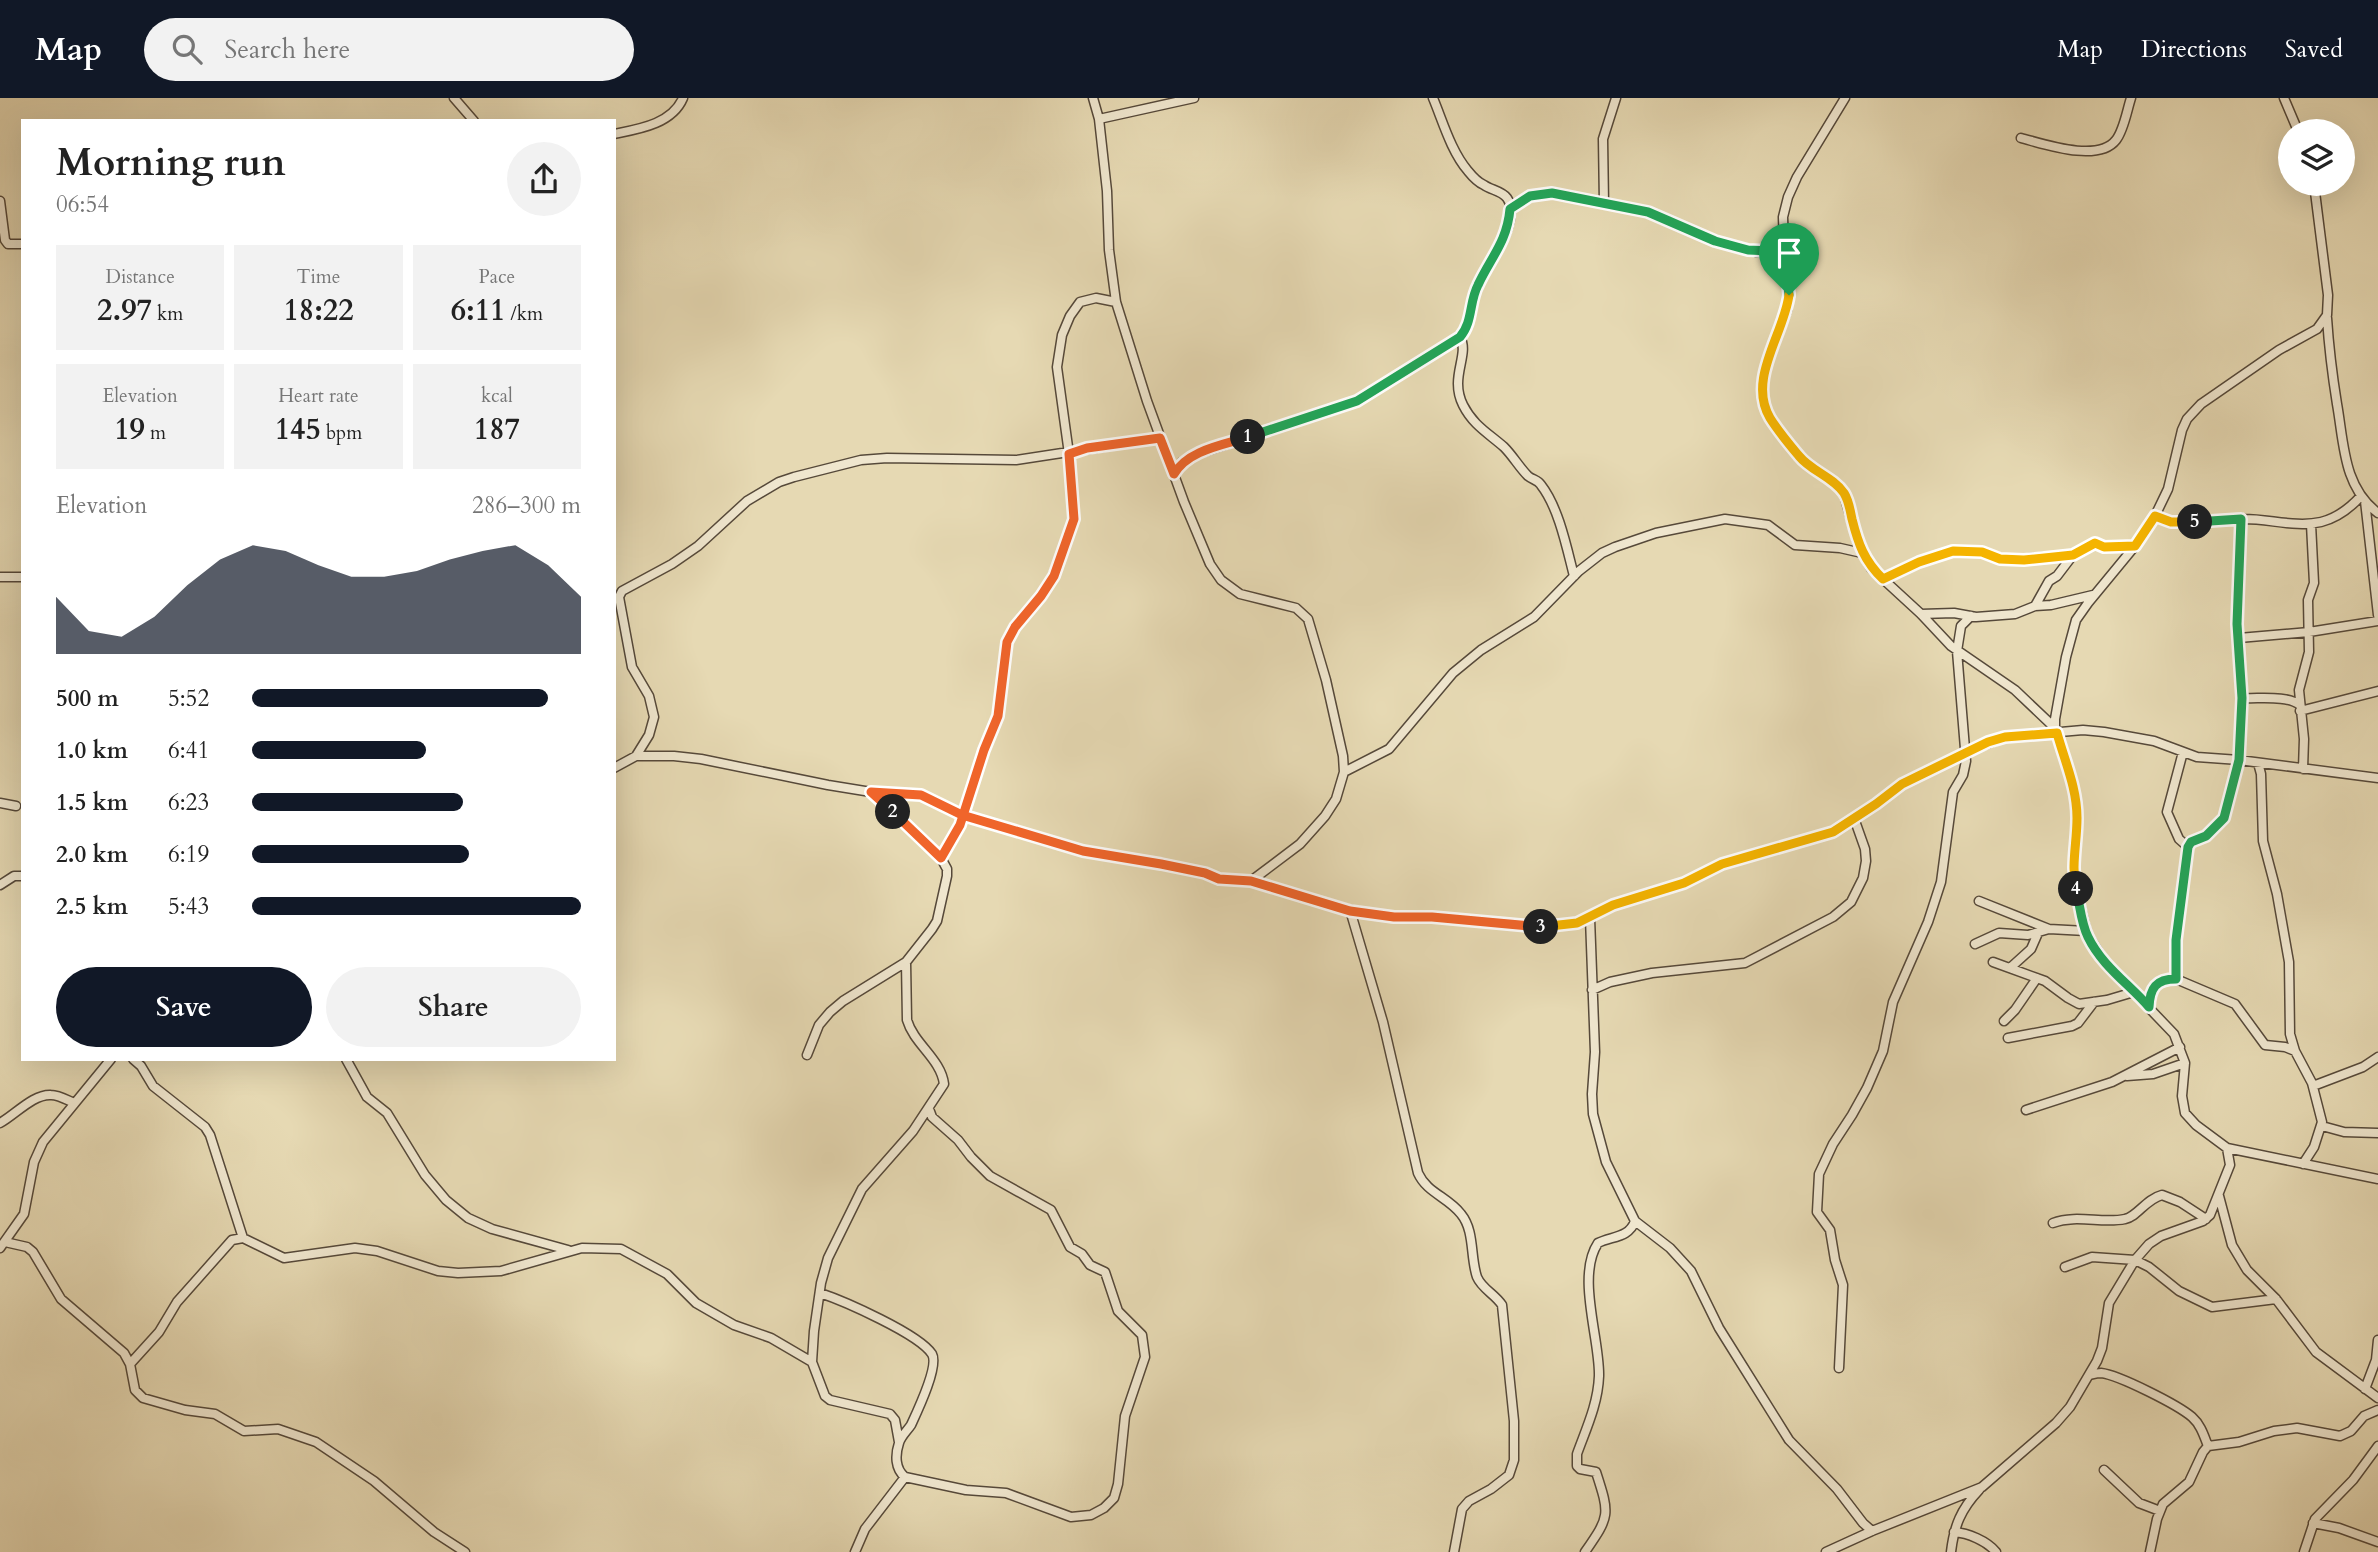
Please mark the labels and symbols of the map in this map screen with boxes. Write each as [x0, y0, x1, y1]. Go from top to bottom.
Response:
pin [1759, 223, 1819, 295]
pin: 1 [1230, 420, 1266, 454]
pin: 5 [2178, 504, 2212, 540]
pin: 2 [876, 794, 910, 830]
pin: 4 [2058, 872, 2094, 906]
pin: 3 [1524, 910, 1558, 944]

